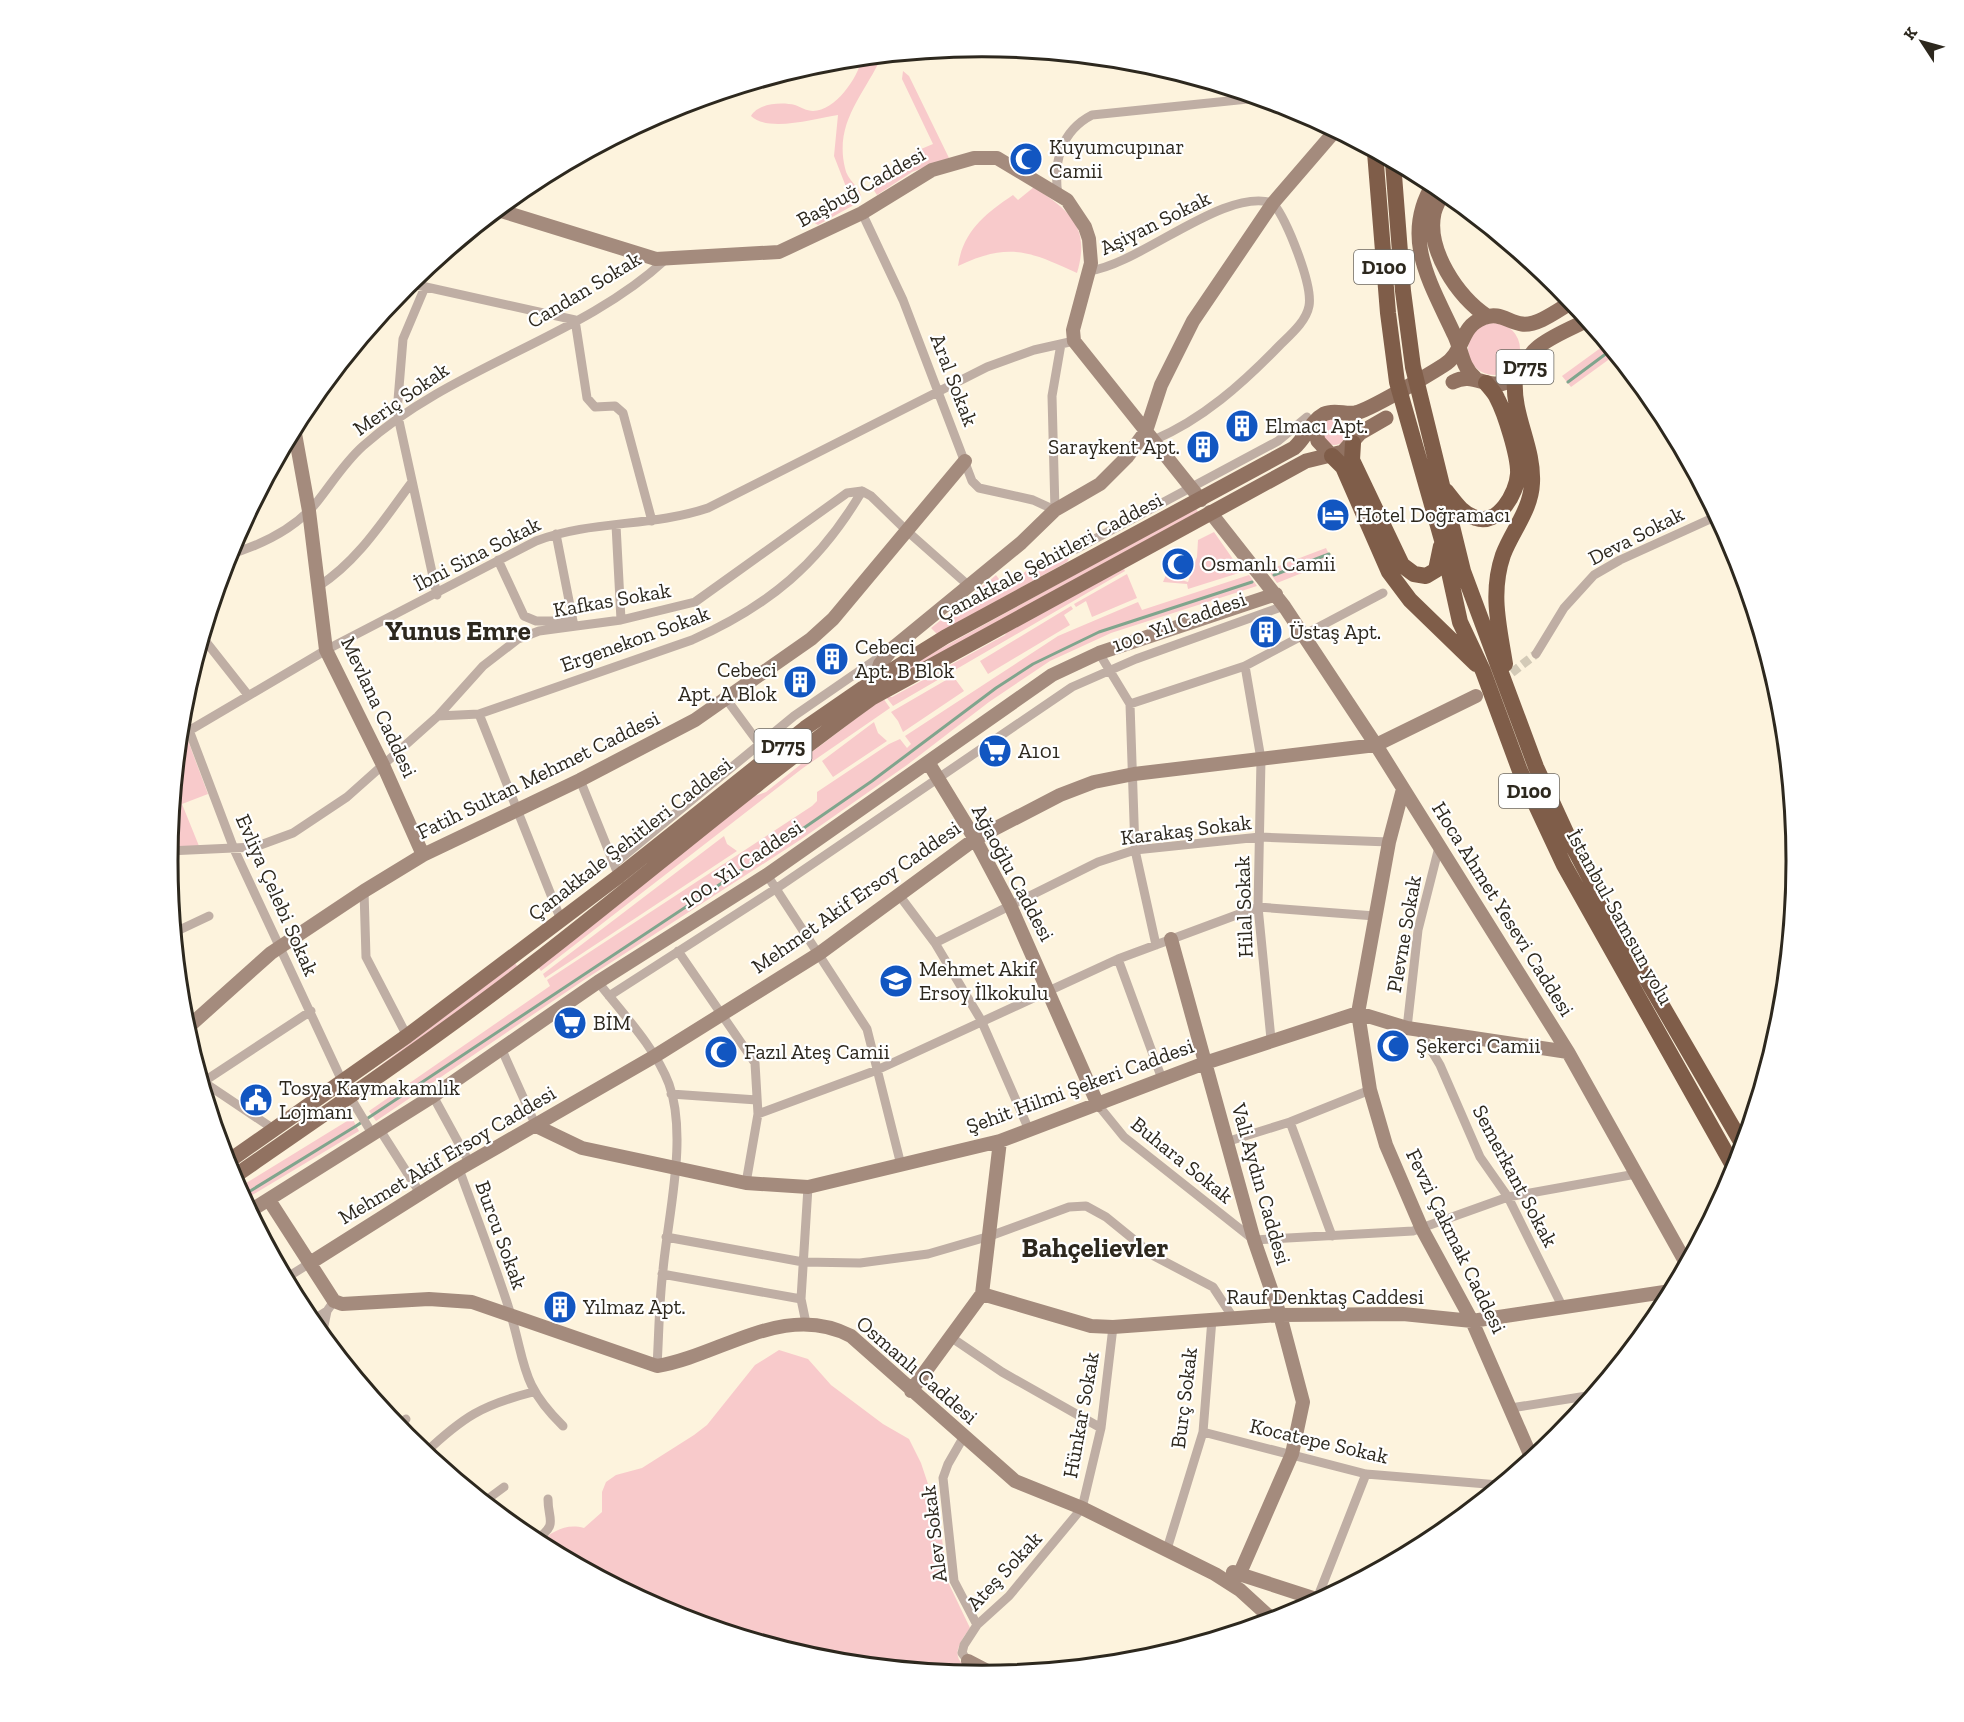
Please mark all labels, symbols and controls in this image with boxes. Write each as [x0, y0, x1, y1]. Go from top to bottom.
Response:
north arrow [1892, 12, 1952, 72]
text: K [1899, 23, 1921, 43]
place label: Kuyumcupınar Camii [1049, 134, 1184, 183]
street label: Başbuğ Caddesi [792, 141, 929, 232]
mosque icon: Kuyumcupınar Camii [1008, 141, 1044, 177]
street label: Aşiyan Sokak [1095, 185, 1214, 260]
street label: Candan Sokak [522, 246, 645, 333]
road number: D100 [1354, 250, 1414, 284]
street label: Aral Sokak [925, 330, 984, 430]
road number: D775 [1496, 350, 1553, 384]
street label: Meriç Sokak [348, 356, 453, 441]
building icon: Elmacı Apt. [1224, 408, 1260, 444]
place label: Elmacı Apt. [1265, 413, 1368, 438]
building icon: Saraykent Apt. [1185, 429, 1221, 465]
place label: Saraykent Apt. [1048, 434, 1180, 459]
street label: Çanakkale Şehitleri Caddesi [933, 486, 1167, 627]
hotel icon: Hotel Doğramacı [1315, 497, 1351, 533]
street label: Deva Sokak [1584, 501, 1688, 570]
place label: Hotel Doğramacı [1356, 502, 1510, 527]
street label: İbni Sina Sokak [409, 511, 544, 596]
mosque icon: Osmanlı Camii [1160, 546, 1196, 582]
place label: Osmanlı Camii [1201, 551, 1336, 576]
street label: Kafkas Sokak [551, 577, 673, 622]
street label: 100. Yıl Caddesi [1109, 586, 1249, 657]
street label: Ergenekon Sokak [557, 600, 713, 677]
building icon: Üstaş Apt. [1248, 614, 1284, 650]
district label: Yunus Emre [385, 615, 531, 647]
place label: Üstaş Apt. [1289, 619, 1381, 644]
street label: Mevlana Caddesi [336, 632, 423, 781]
place label: Cebeci Apt. B Blok [855, 634, 954, 683]
building icon: Cebeci Apt. B Blok [814, 641, 850, 677]
place label: Cebeci Apt. A Blok [678, 657, 777, 706]
building icon: Cebeci Apt. A Blok [782, 664, 818, 700]
street label: Fatih Sultan Mehmet Caddesi [412, 705, 663, 844]
road number: D775 [754, 729, 812, 763]
supermarket icon: A101 [977, 733, 1013, 769]
place label: A101 [1018, 738, 1060, 763]
street label: Çanakkale Şehitleri Caddesi [523, 751, 736, 926]
road number: D100 [1499, 774, 1559, 808]
street label: Hoca Ahmet Yesevi Caddesi [1427, 797, 1580, 1021]
street label: Ağaoğlu Caddesi [967, 800, 1060, 945]
street label: Karakaş Sokak [1119, 809, 1253, 850]
street label: Evliya Çelebi Sokak [231, 810, 324, 980]
street label: 100. Yıl Caddesi [677, 814, 807, 913]
street label: Mehmet Akif Ersoy Caddesi [747, 815, 965, 978]
street label: İstanbul-Samsun yolu [1562, 825, 1679, 1009]
street label: Hilal Sokak [1229, 856, 1258, 958]
street label: Plevne Sokak [1381, 873, 1426, 994]
place label: Mehmet Akif Ersoy İlkokulu [919, 956, 1049, 1005]
school or university icon: Mehmet Akif Ersoy İlkokulu [878, 963, 914, 999]
supermarket icon: BİM [552, 1005, 588, 1041]
place label: BİM [593, 1010, 631, 1035]
mosque icon: Şekerci Camii [1375, 1028, 1411, 1064]
street label: Şehit Hilmi Şekeri Caddesi [963, 1033, 1197, 1138]
place label: Şekerci Camii [1416, 1033, 1540, 1058]
mosque icon: Fazıl Ateş Camii [703, 1034, 739, 1070]
place label: Fazıl Ateş Camii [744, 1039, 890, 1064]
place label: Tosya Kaymakamlık Lojmanı [279, 1075, 460, 1125]
street label: Mehmet Akif Ersoy Caddesi [334, 1080, 560, 1229]
public building icon: Tosya Kaymakamlık Lojmanı [238, 1082, 274, 1118]
street label: Vali Aydın Caddesi [1226, 1099, 1297, 1268]
street label: Semerkant Sokak [1467, 1100, 1563, 1251]
street label: Buhara Sokak [1126, 1111, 1238, 1208]
street label: Fevzi Çakmak Caddesi [1401, 1144, 1512, 1337]
street label: Burcu Sokak [470, 1177, 533, 1292]
district label: Bahçelievler [1022, 1232, 1168, 1264]
street label: Rauf Denktaş Caddesi [1226, 1284, 1424, 1309]
building icon: Yılmaz Apt. [542, 1289, 578, 1325]
place label: Yılmaz Apt. [582, 1294, 686, 1319]
street label: Osmanlı Caddesi [851, 1310, 983, 1429]
street label: Burç Sokak [1165, 1346, 1202, 1450]
street label: Hünkar Sokak [1057, 1350, 1104, 1480]
street label: Kocatepe Sokak [1247, 1412, 1391, 1469]
street label: Alev Sokak [915, 1484, 952, 1584]
street label: Ateş Sokak [961, 1526, 1047, 1615]

